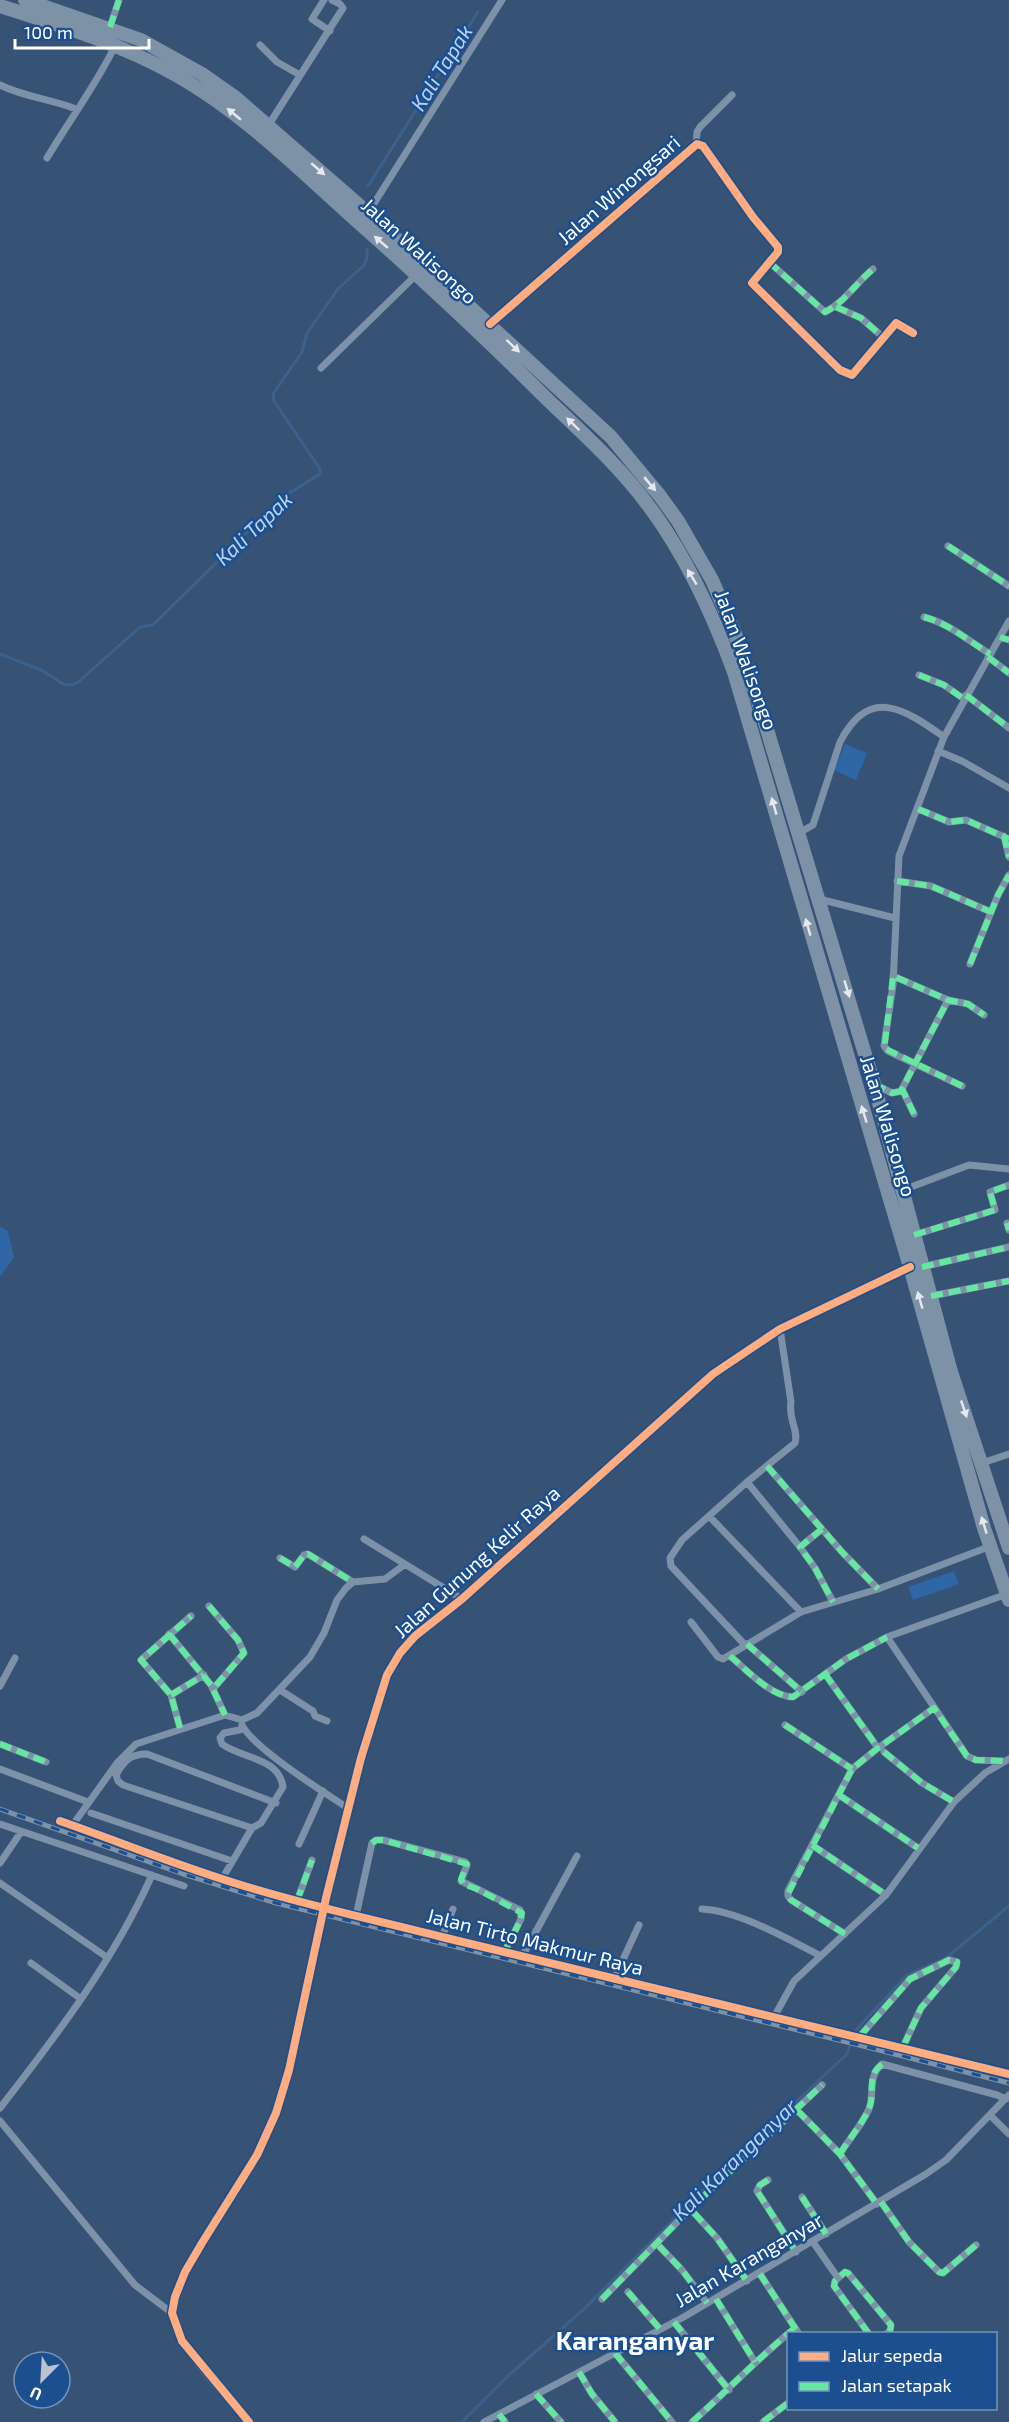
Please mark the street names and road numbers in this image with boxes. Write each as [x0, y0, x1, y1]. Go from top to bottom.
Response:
street label: Jalan Winongsari [552, 130, 684, 249]
street label: Jalan Walisongo [357, 192, 482, 308]
street label: Jalan Walisongo [711, 587, 783, 733]
street label: Jalan Walisongo [856, 1052, 922, 1199]
street label: Jalan Gunung Kelir Raya [388, 1480, 564, 1642]
street label: Jalan Tirto Makmur Raya [424, 1902, 646, 1980]
street label: Jalan Karanganyar [670, 2207, 827, 2311]

